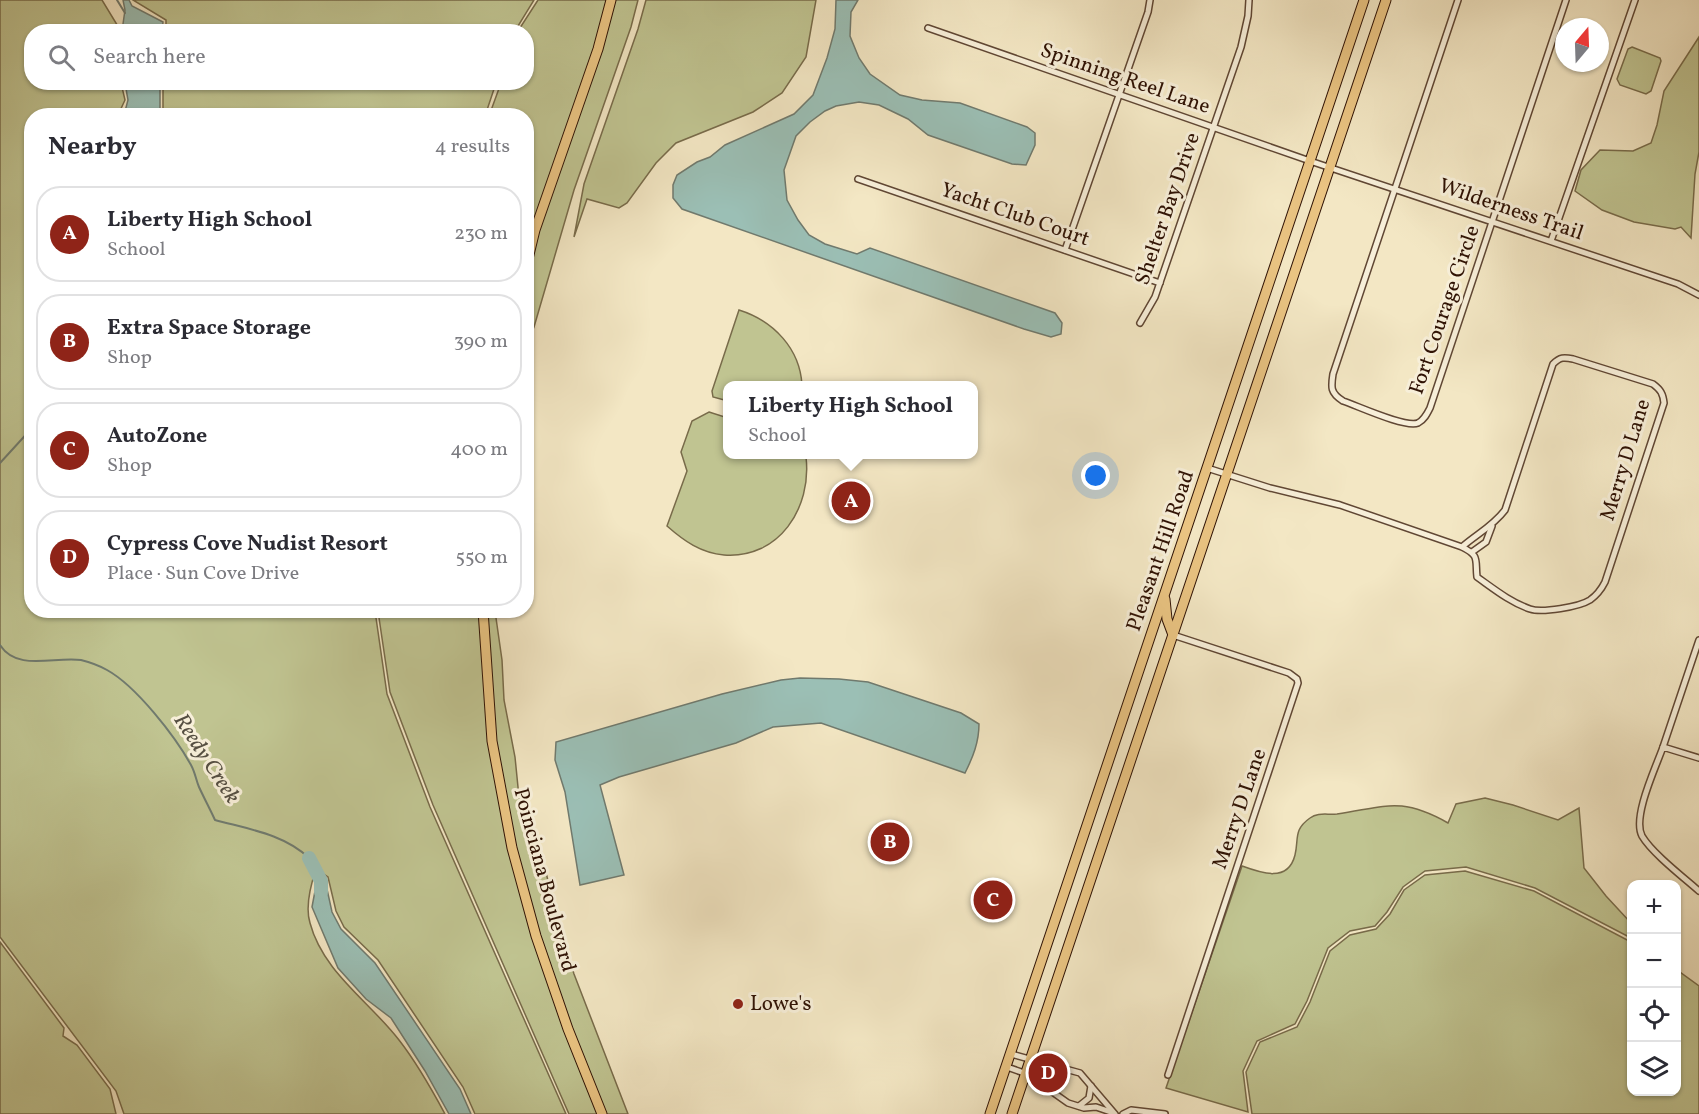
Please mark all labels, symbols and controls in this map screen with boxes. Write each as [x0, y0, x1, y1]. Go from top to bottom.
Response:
north arrow [1555, 18, 1609, 72]
search box [24, 24, 534, 90]
street label: Spinning Reel Lane [1036, 36, 1214, 122]
icon: search [45, 41, 78, 74]
text: Search here [93, 42, 206, 73]
text: Nearby [48, 129, 137, 165]
street label: Shelter Bay Drive [1128, 129, 1208, 289]
text: 4 results [435, 133, 510, 161]
street label: Wilderness Trail [1435, 172, 1587, 248]
street label: Yacht Club Court [937, 176, 1093, 254]
text: Liberty High School [107, 205, 312, 236]
text: A [62, 220, 77, 248]
text: 230 m [454, 220, 508, 248]
street label: Fort Courage Circle [1402, 222, 1488, 398]
text: School [107, 236, 165, 264]
text: Extra Space Storage [107, 313, 311, 344]
text: B [63, 328, 76, 356]
text: 390 m [454, 328, 508, 356]
text: Shop [107, 344, 152, 372]
popup [723, 381, 978, 459]
text: Liberty High School [748, 391, 953, 422]
street label: Merry D Lane [1594, 396, 1658, 524]
text: AutoZone [107, 421, 207, 452]
text: School [748, 422, 806, 450]
text: C [63, 436, 76, 464]
text: 400 m [450, 436, 508, 464]
text: Shop [107, 452, 152, 480]
your location [1081, 461, 1110, 490]
street label: Pleasant Hill Road [1120, 466, 1202, 636]
pin: A [832, 478, 870, 524]
text: Cypress Cove Nudist Resort [107, 529, 388, 560]
text: D [62, 544, 77, 572]
text: 550 m [455, 544, 508, 572]
text: Place · Sun Cove Drive [107, 560, 299, 588]
water label: Reedy Creek [165, 708, 247, 810]
street label: Merry D Lane [1206, 745, 1274, 873]
street label: Poinciana Boulevard [505, 785, 583, 975]
pin: B [870, 820, 910, 864]
pin: C [974, 878, 1012, 922]
map controls [1627, 880, 1681, 1096]
button: + [1627, 880, 1681, 934]
button: − [1627, 934, 1681, 988]
button: locate [1627, 988, 1681, 1042]
place label: Lowe's [750, 990, 811, 1019]
marker: Lowe's [731, 997, 745, 1011]
button: layers [1627, 1042, 1681, 1096]
pin: D [1028, 1050, 1068, 1096]

